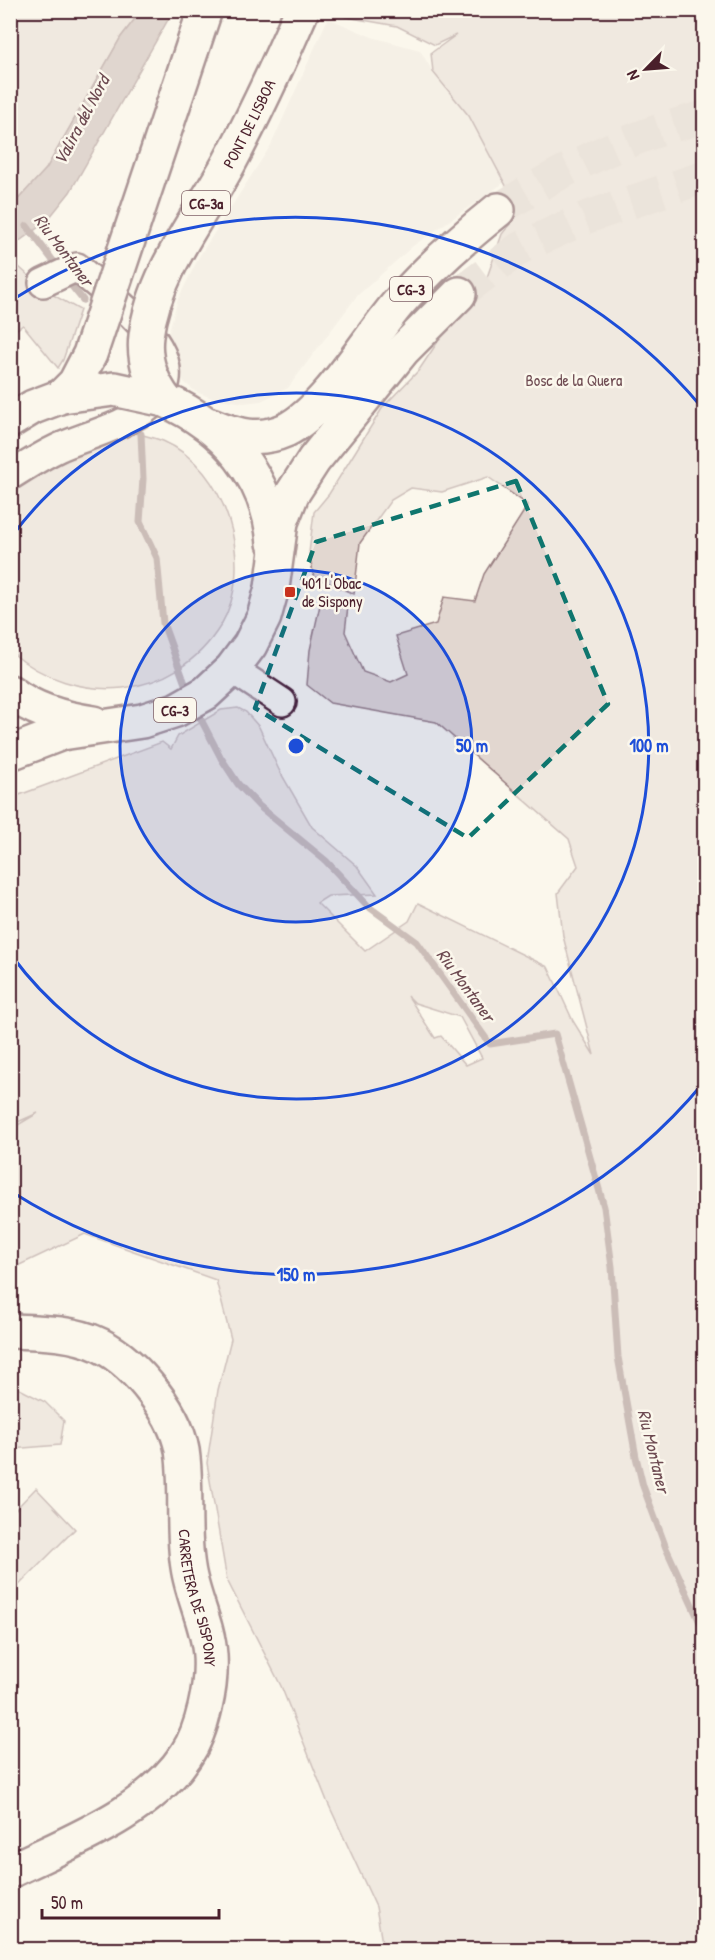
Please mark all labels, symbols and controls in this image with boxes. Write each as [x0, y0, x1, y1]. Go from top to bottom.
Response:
north arrow [616, 39, 676, 99]
text: N [620, 66, 644, 84]
water label: Valira del Nord [47, 68, 116, 169]
street label: PONT DE LISBOA [217, 75, 281, 172]
road number: CG-3a [182, 191, 230, 215]
water label: Riu Montaner [28, 208, 101, 293]
road number: CG-3 [390, 277, 432, 301]
park label: Bosc de la Quera [526, 369, 622, 391]
place label: 401 L'Obac de Sispony [302, 572, 363, 612]
marker: 401 L'Obac de Sispony [283, 585, 297, 599]
road number: CG-3 [154, 698, 196, 722]
text: 50 m [456, 733, 488, 758]
text: 100 m [629, 733, 669, 758]
centre of rings [286, 736, 306, 756]
water label: Riu Montaner [431, 943, 502, 1028]
text: 150 m [277, 1262, 315, 1287]
water label: Riu Montaner [632, 1407, 677, 1497]
street label: CARRETERA DE SISPONY [174, 1529, 221, 1667]
scale bar [42, 1882, 219, 1920]
text: 50 m [51, 1890, 83, 1915]

